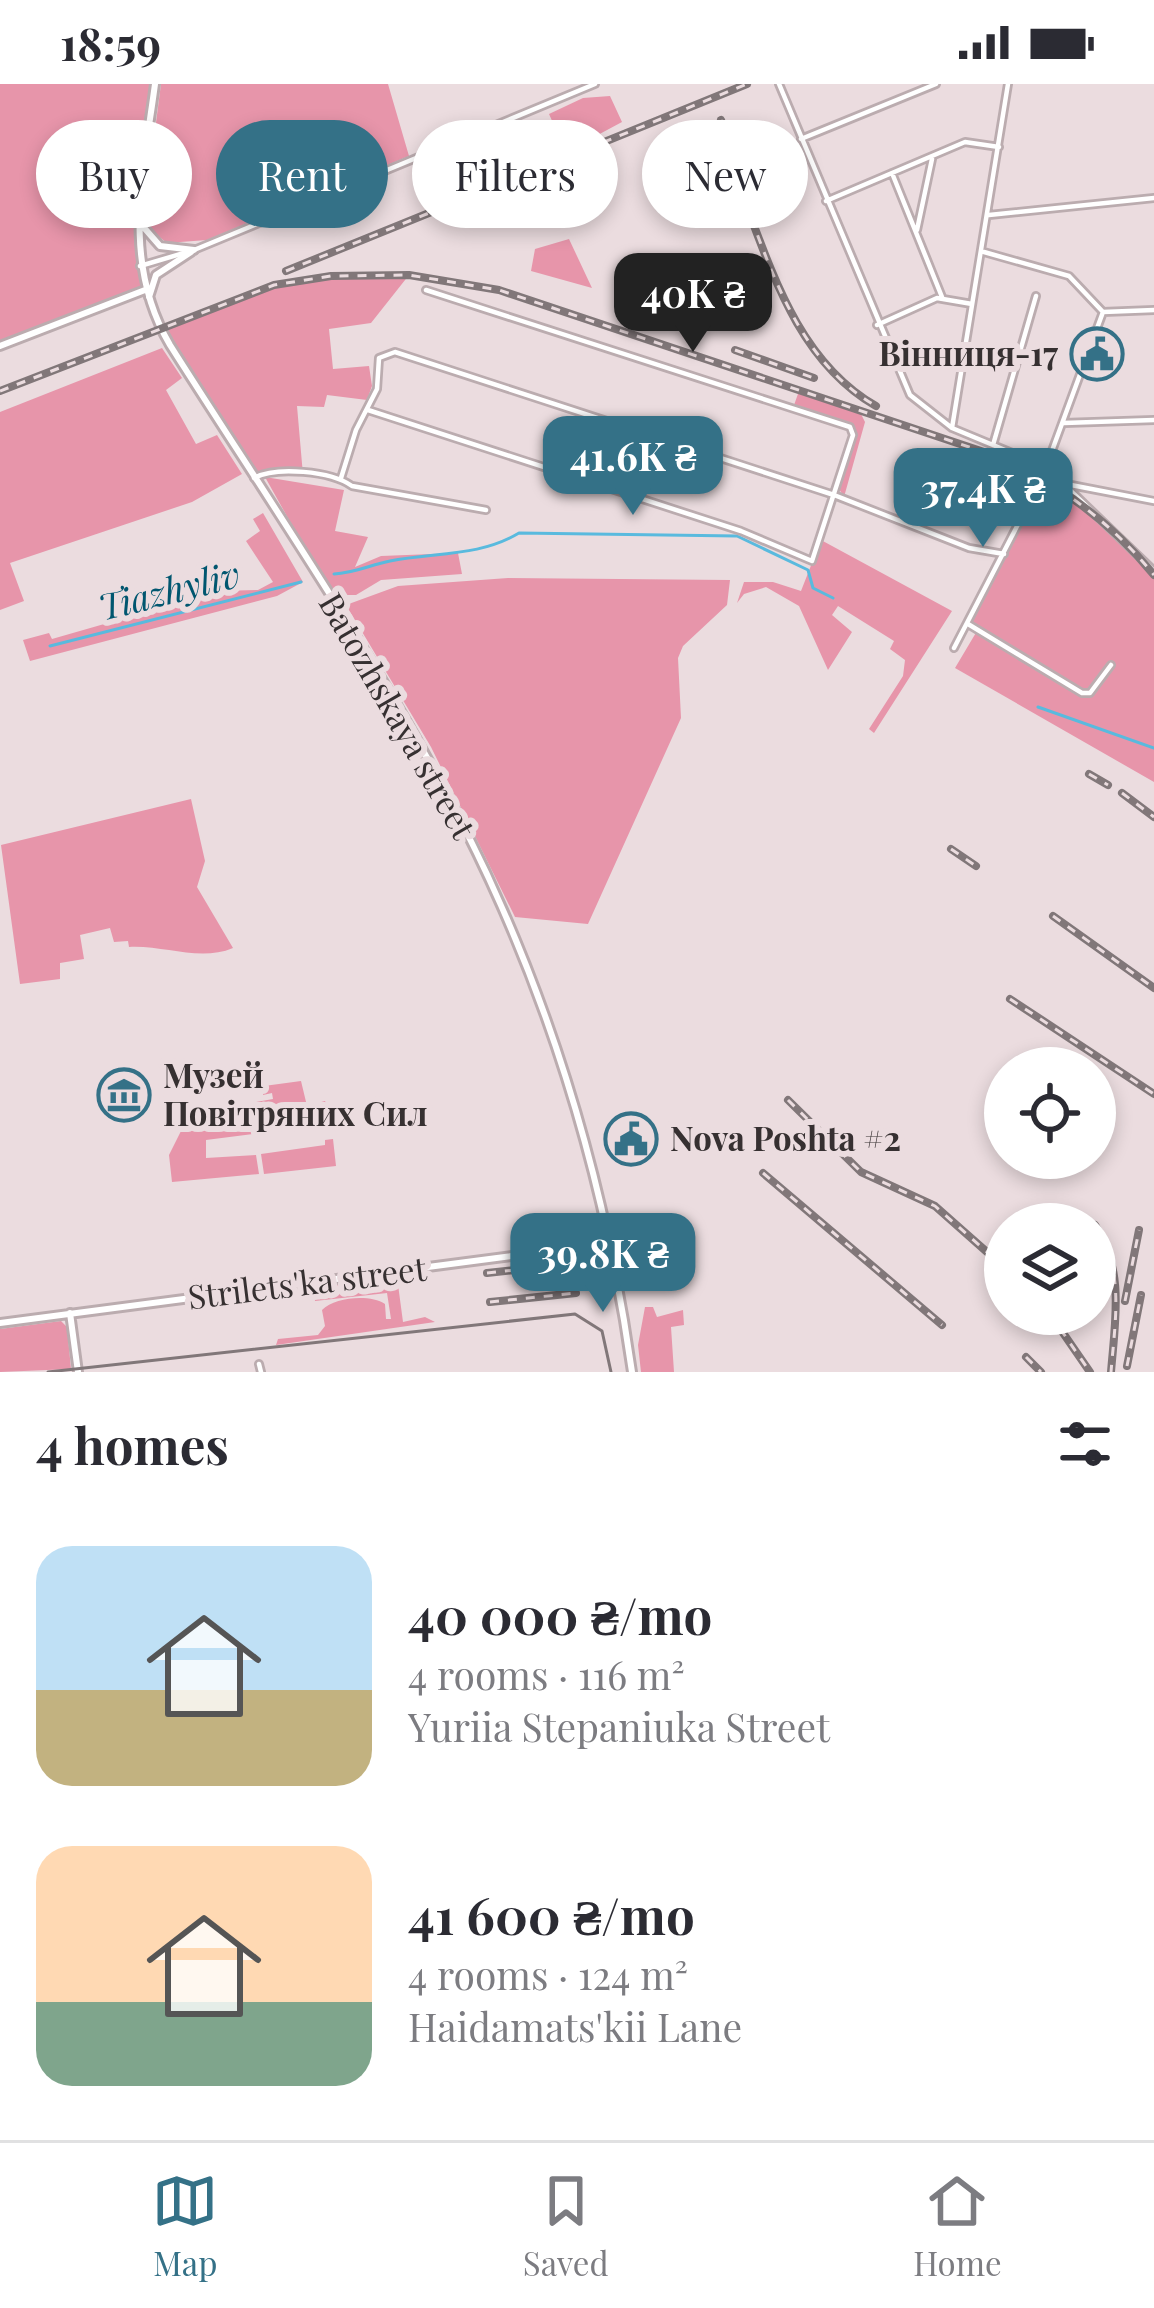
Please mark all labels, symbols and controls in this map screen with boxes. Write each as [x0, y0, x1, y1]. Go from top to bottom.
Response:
text: 18:59 [60, 12, 161, 72]
chip: Buy [36, 120, 192, 228]
chip: Rent [216, 120, 388, 228]
chip: Filters [412, 120, 618, 228]
chip: New [642, 120, 808, 228]
pin: 40K ₴ [609, 253, 777, 355]
text: 40K ₴ [641, 266, 745, 318]
public building icon: Вінниця-17 [1069, 326, 1125, 382]
place label: Вінниця-17 [878, 330, 1058, 374]
pin: 41.6K ₴ [522, 416, 744, 518]
text: 41.6K ₴ [570, 429, 696, 481]
pin: 37.4K ₴ [872, 448, 1094, 550]
text: 37.4K ₴ [921, 461, 1045, 513]
water label: Tiazhyliv [93, 548, 244, 630]
street label: Batozhskaya street [310, 584, 488, 847]
map controls [984, 1047, 1116, 1335]
button: locate [984, 1047, 1116, 1179]
place label: Музей Повітряних Сил [163, 1052, 428, 1134]
museum icon: Музей Повітряних Сил [96, 1067, 152, 1123]
public building icon: Nova Poshta #2 [603, 1111, 659, 1167]
place label: Nova Poshta #2 [670, 1115, 901, 1159]
button: layers [984, 1203, 1116, 1335]
pin: 39.8K ₴ [492, 1213, 714, 1315]
text: 39.8K ₴ [537, 1226, 669, 1278]
street label: Strilets'ka street [185, 1244, 430, 1317]
text: 4 homes [36, 1410, 229, 1478]
icon: filters [1052, 1411, 1118, 1477]
text: 40 000 ₴/mo [408, 1580, 712, 1648]
icon: home [132, 1594, 276, 1738]
text: 4 rooms · 116 m² [408, 1648, 685, 1700]
text: Yuriia Stepaniuka Street [408, 1700, 830, 1752]
text: 41 600 ₴/mo [408, 1880, 695, 1948]
icon: home [132, 1894, 276, 2038]
text: 4 rooms · 124 m² [408, 1948, 688, 2000]
text: Haidamats'kii Lane [408, 2000, 742, 2052]
tab: Map [152, 2168, 218, 2284]
tab: Saved [523, 2168, 609, 2284]
tab: Home [913, 2168, 1002, 2284]

